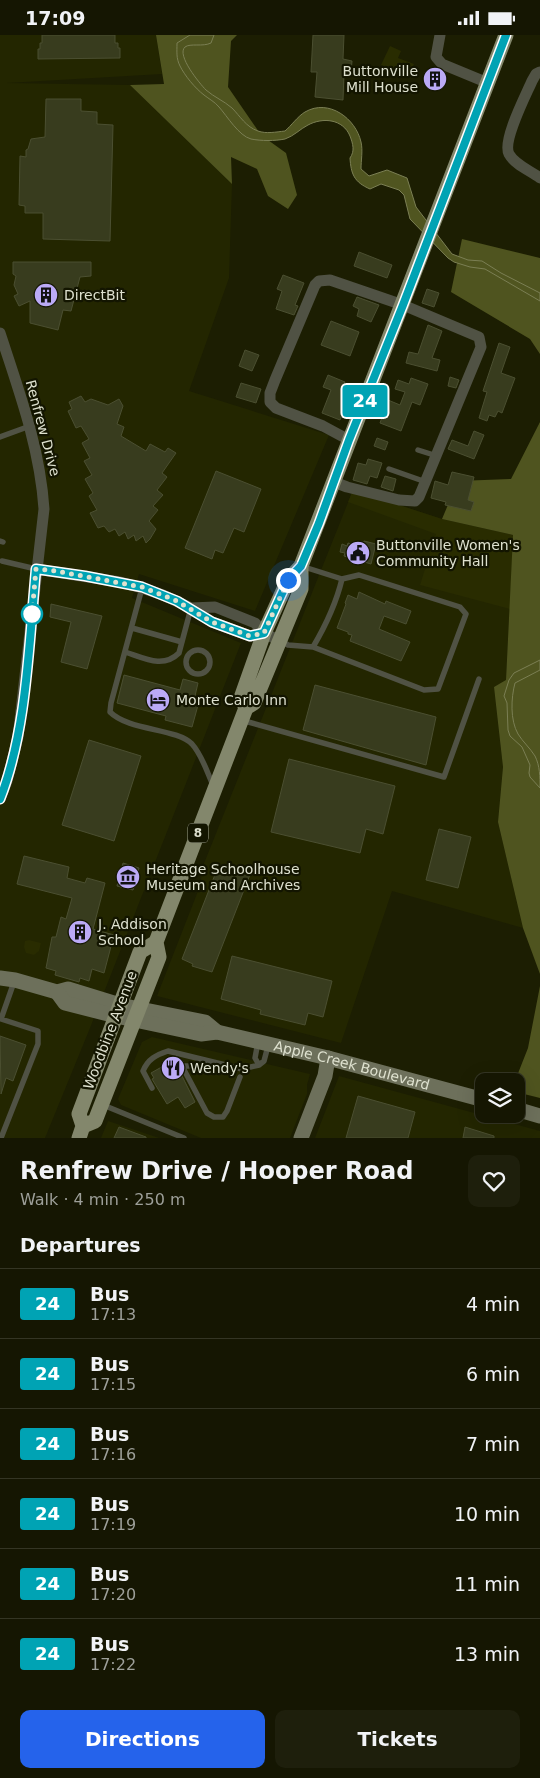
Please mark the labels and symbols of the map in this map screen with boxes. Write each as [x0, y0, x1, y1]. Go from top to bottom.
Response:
place label: Buttonville Mill House [343, 63, 418, 95]
building icon: Buttonville Mill House [422, 66, 448, 92]
building icon: DirectBit [33, 282, 59, 308]
place label: DirectBit [64, 287, 125, 303]
street label: Renfrew Drive [22, 378, 64, 478]
line badge: 24 [342, 385, 388, 417]
place label: Buttonville Women's Community Hall [376, 537, 520, 569]
public building icon: Buttonville Women's Community Hall [345, 540, 371, 566]
your location [276, 568, 301, 593]
unlabelled marker [21, 603, 43, 625]
hotel icon: Monte Carlo Inn [145, 687, 171, 713]
place label: Monte Carlo Inn [176, 692, 287, 708]
road number: 8 [188, 823, 208, 843]
place label: Heritage Schoolhouse Museum and Archives [146, 861, 300, 893]
museum icon: Heritage Schoolhouse Museum and Archives [115, 864, 141, 890]
place label: J. Addison School [97, 916, 167, 948]
building icon: J. Addison School [67, 919, 93, 945]
street label: Woodbine Avenue [80, 968, 140, 1092]
street label: Apple Creek Boulevard [272, 1038, 431, 1093]
restaurant icon: Wendy's [160, 1055, 186, 1081]
place label: Wendy's [190, 1060, 249, 1076]

